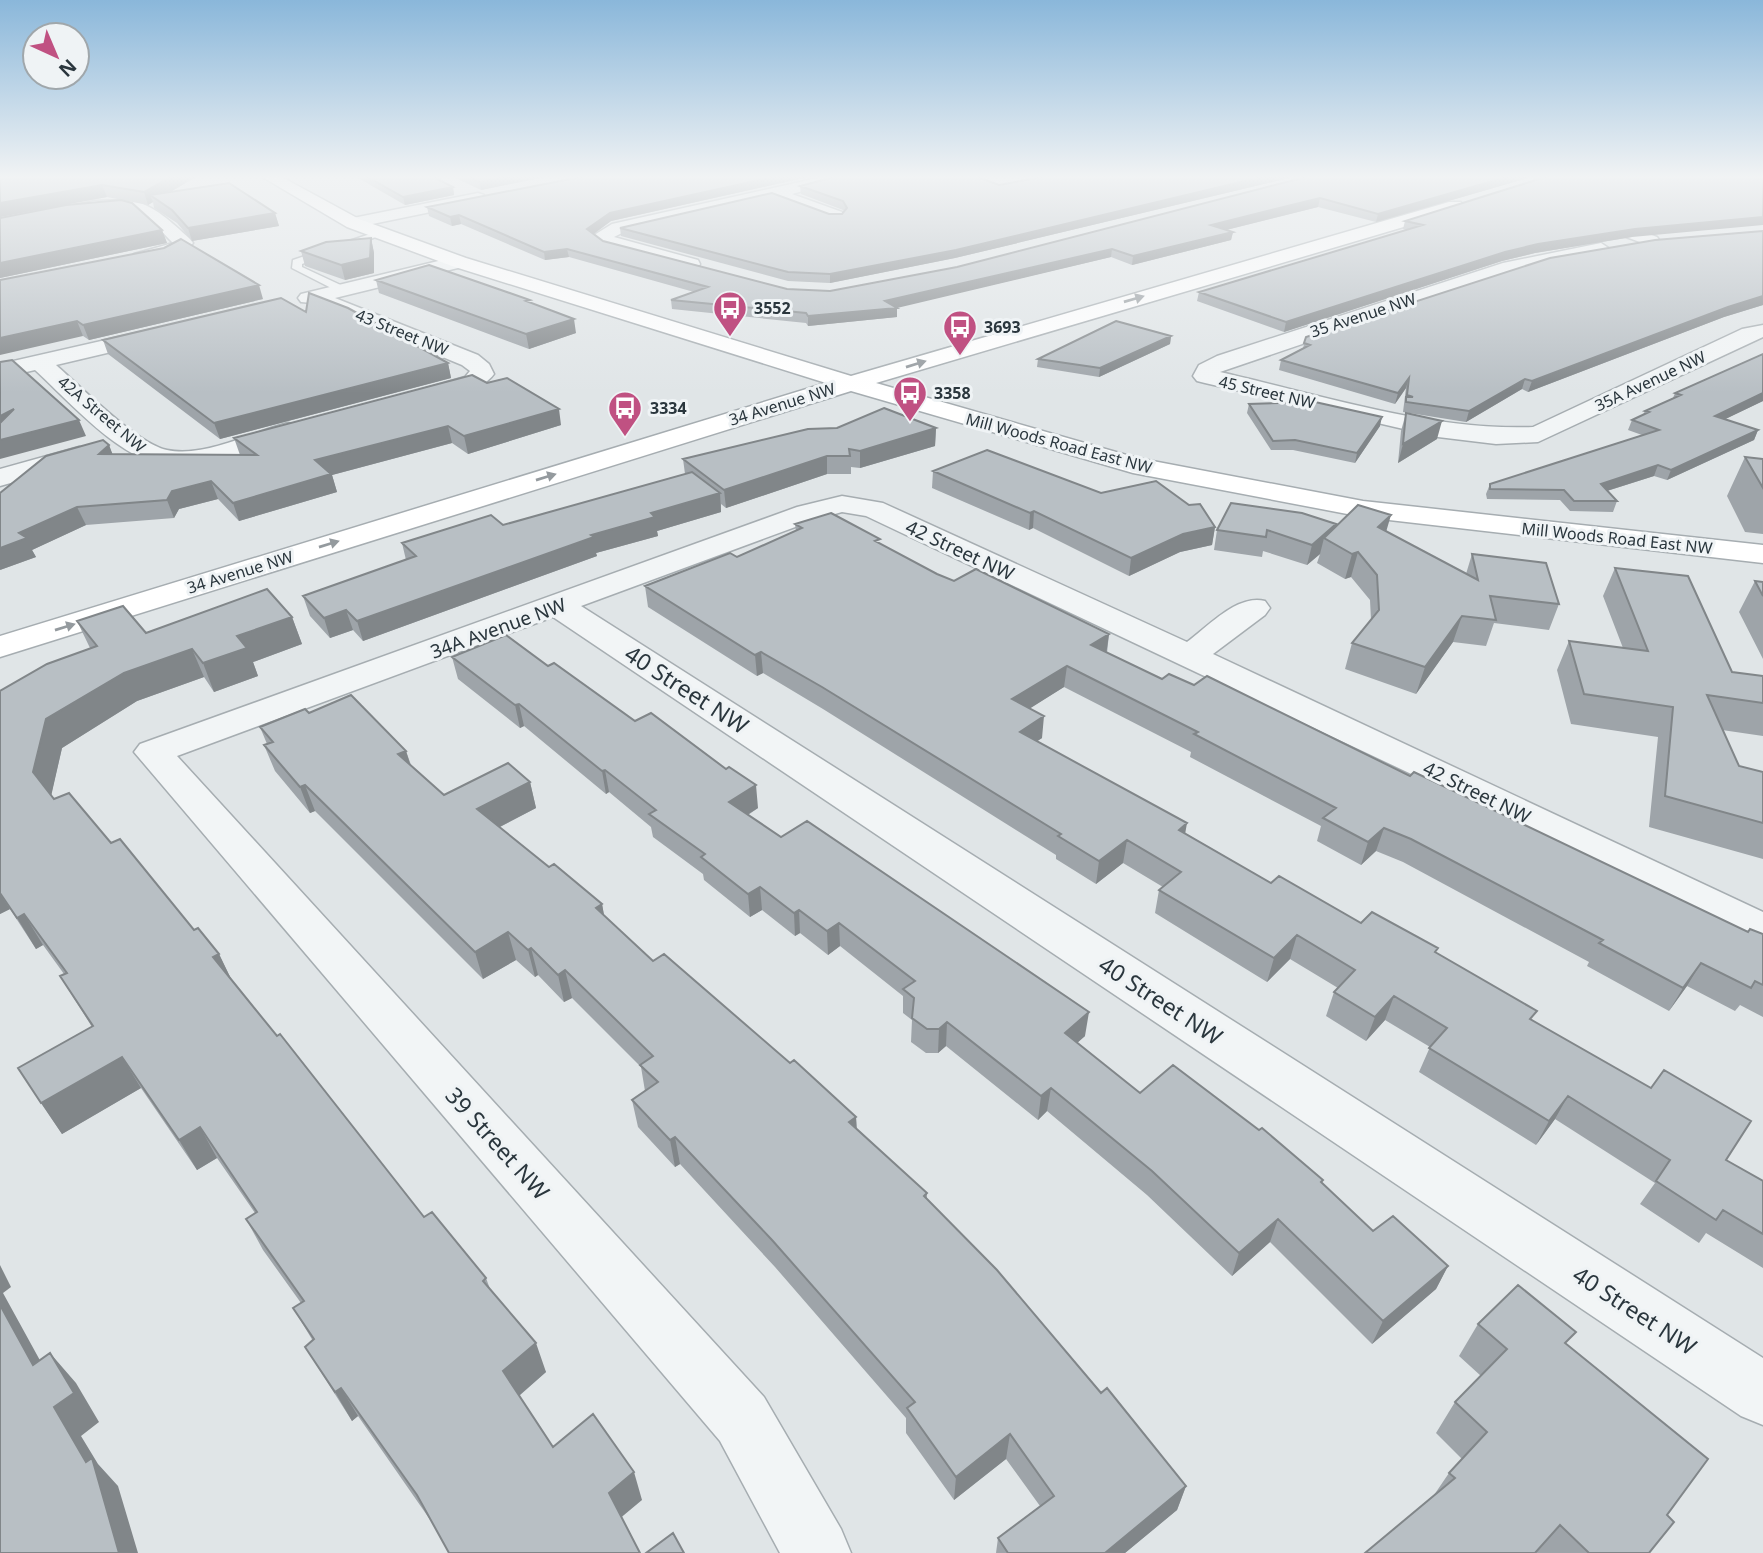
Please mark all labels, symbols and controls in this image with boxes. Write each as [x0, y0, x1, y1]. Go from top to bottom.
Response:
north arrow [21, 21, 91, 91]
text: N [53, 54, 82, 83]
street label: 35 Avenue NW [1307, 288, 1419, 342]
bus stop icon: 3552 [711, 289, 749, 338]
one-way arrow [1124, 293, 1145, 303]
place label: 3552 [754, 297, 791, 319]
street label: 43 Street NW [352, 303, 452, 361]
bus stop icon: 3693 [941, 308, 979, 357]
place label: 3693 [984, 316, 1021, 338]
street label: 35A Avenue NW [1591, 346, 1709, 416]
one-way arrow [906, 358, 927, 368]
street label: 45 Street NW [1217, 370, 1317, 414]
street label: 42A Street NW [53, 371, 151, 457]
bus stop icon: 3358 [891, 374, 929, 423]
street label: 34 Avenue NW [726, 377, 838, 431]
place label: 3358 [934, 382, 971, 404]
bus stop icon: 3334 [606, 389, 644, 438]
place label: 3334 [650, 397, 687, 419]
street label: Mill Woods Road East NW [964, 408, 1155, 478]
one-way arrow [536, 471, 557, 482]
street label: 42 Street NW [902, 514, 1019, 587]
street label: Mill Woods Road East NW [1520, 517, 1714, 559]
one-way arrow [319, 539, 340, 549]
street label: 34 Avenue NW [184, 545, 296, 599]
street label: 34A Avenue NW [427, 591, 570, 665]
one-way arrow [55, 621, 76, 631]
street label: 40 Street NW [619, 637, 756, 741]
street label: 42 Street NW [1419, 755, 1535, 829]
street label: 40 Street NW [1093, 948, 1230, 1052]
street label: 39 Street NW [439, 1080, 558, 1207]
street label: 40 Street NW [1567, 1258, 1704, 1362]

